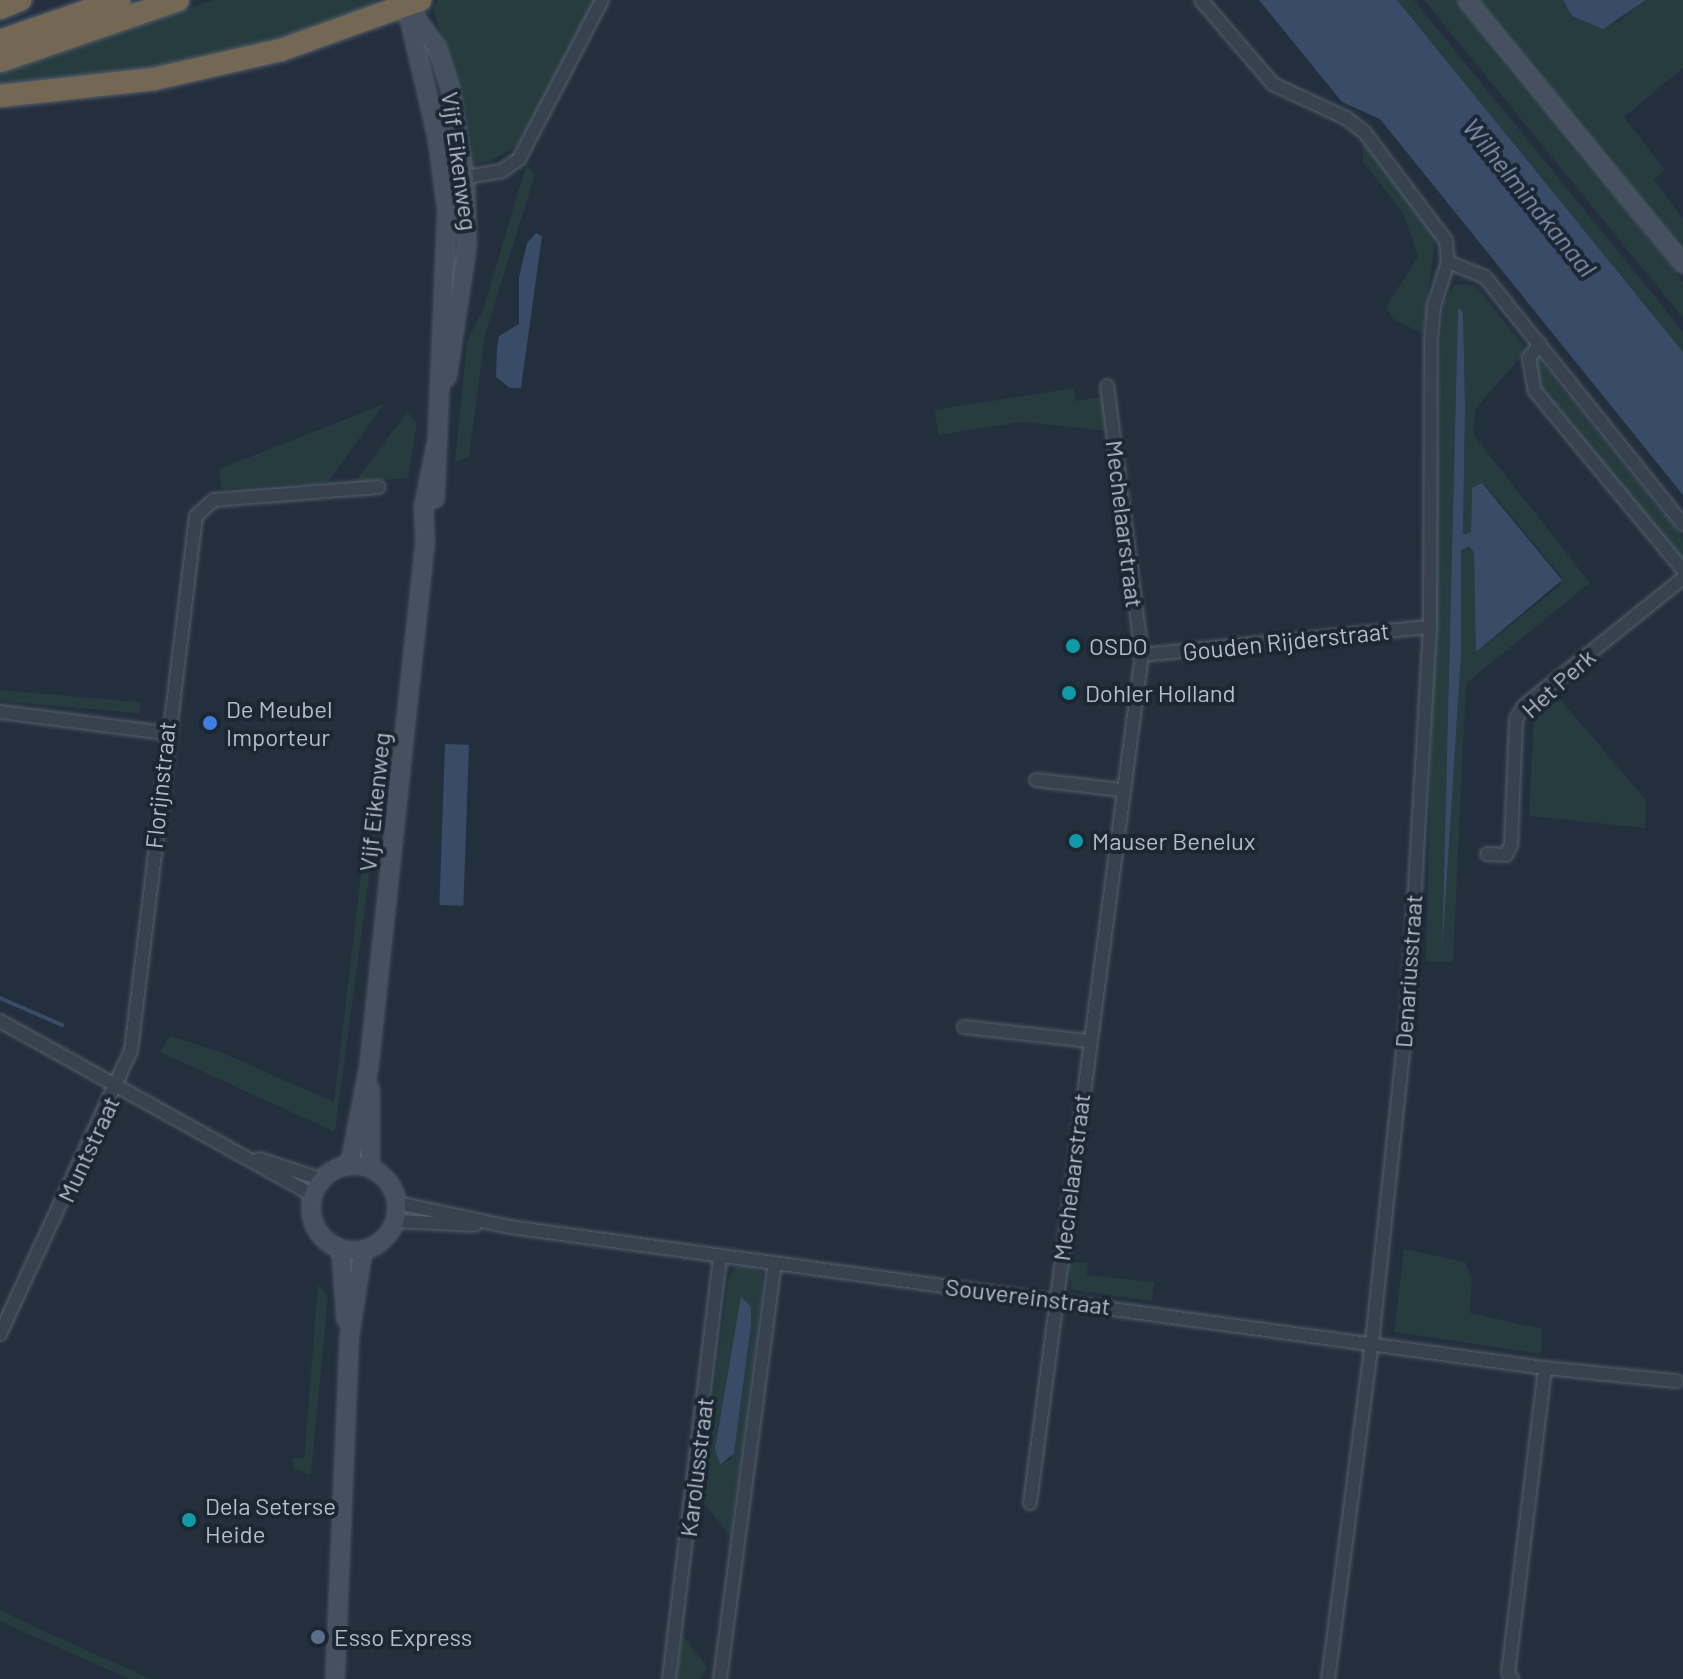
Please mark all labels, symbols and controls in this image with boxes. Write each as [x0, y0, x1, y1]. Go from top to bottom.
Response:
street label: Vijf Eikenweg [436, 90, 484, 232]
water label: Wilhelminakanaal [1457, 112, 1603, 282]
street label: Mechelaarstraat [1100, 438, 1150, 610]
street label: Gouden Rijderstraat [1181, 616, 1391, 666]
place label: OSDO [1089, 632, 1148, 660]
marker: OSDO [1064, 637, 1082, 655]
street label: Het Perk [1515, 642, 1601, 724]
place label: Dohler Holland [1085, 679, 1236, 707]
marker: Dohler Holland [1060, 684, 1078, 702]
place label: De Meubel Importeur [226, 695, 332, 751]
marker: De Meubel Importeur [201, 714, 219, 732]
street label: Florijnstraat [139, 720, 181, 850]
street label: Vijf Eikenweg [352, 731, 396, 873]
place label: Mauser Benelux [1092, 827, 1255, 855]
marker: Mauser Benelux [1067, 832, 1085, 850]
street label: Denariusstraat [1388, 893, 1428, 1049]
street label: Muntstraat [51, 1091, 125, 1207]
street label: Mechelaarstraat [1046, 1091, 1096, 1263]
street label: Souvereinstraat [944, 1272, 1112, 1320]
street label: Karolusstraat [673, 1396, 719, 1538]
place label: Dela Seterse Heide [205, 1492, 336, 1548]
marker: Dela Seterse Heide [180, 1511, 198, 1529]
place label: Esso Express [334, 1623, 472, 1651]
marker: Esso Express [309, 1628, 327, 1646]

